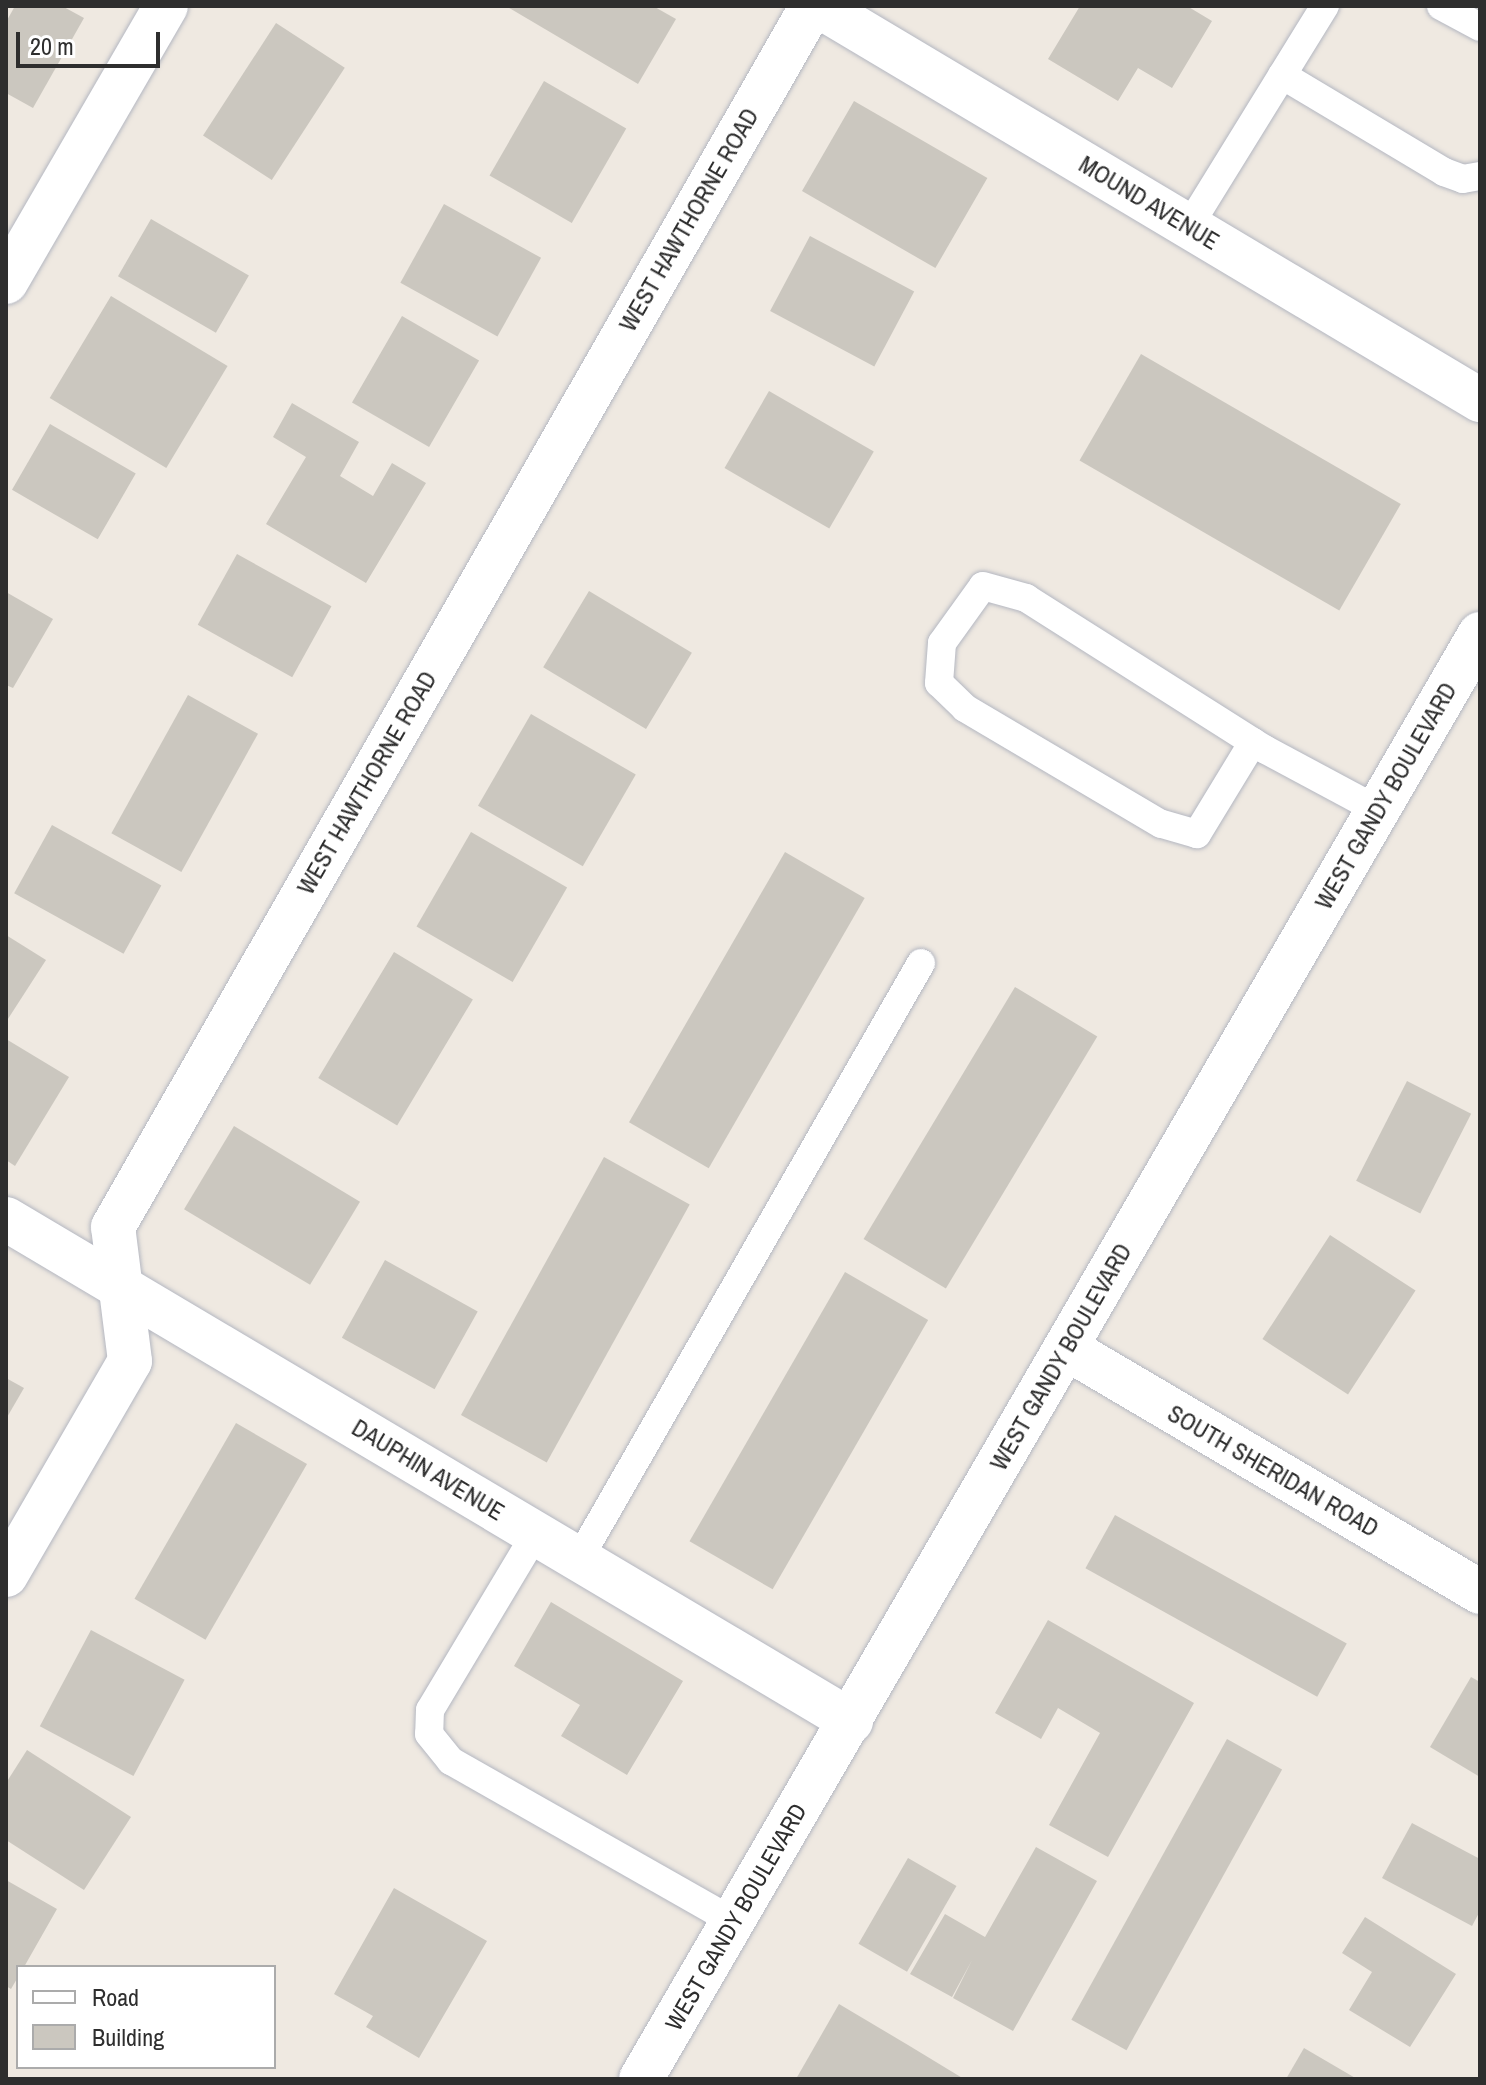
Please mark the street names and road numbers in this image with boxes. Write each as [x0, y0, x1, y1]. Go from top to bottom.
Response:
street label: WEST HAWTHORNE ROAD [613, 103, 765, 337]
street label: MOUND AVENUE [1073, 150, 1225, 256]
street label: WEST HAWTHORNE ROAD [291, 666, 443, 900]
street label: WEST GANDY BOULEVARD [1309, 677, 1463, 915]
street label: WEST GANDY BOULEVARD [984, 1238, 1138, 1476]
street label: SOUTH SHERIDAN ROAD [1163, 1399, 1383, 1543]
street label: DAUPHIN AVENUE [346, 1413, 510, 1527]
street label: WEST GANDY BOULEVARD [659, 1798, 813, 2036]

